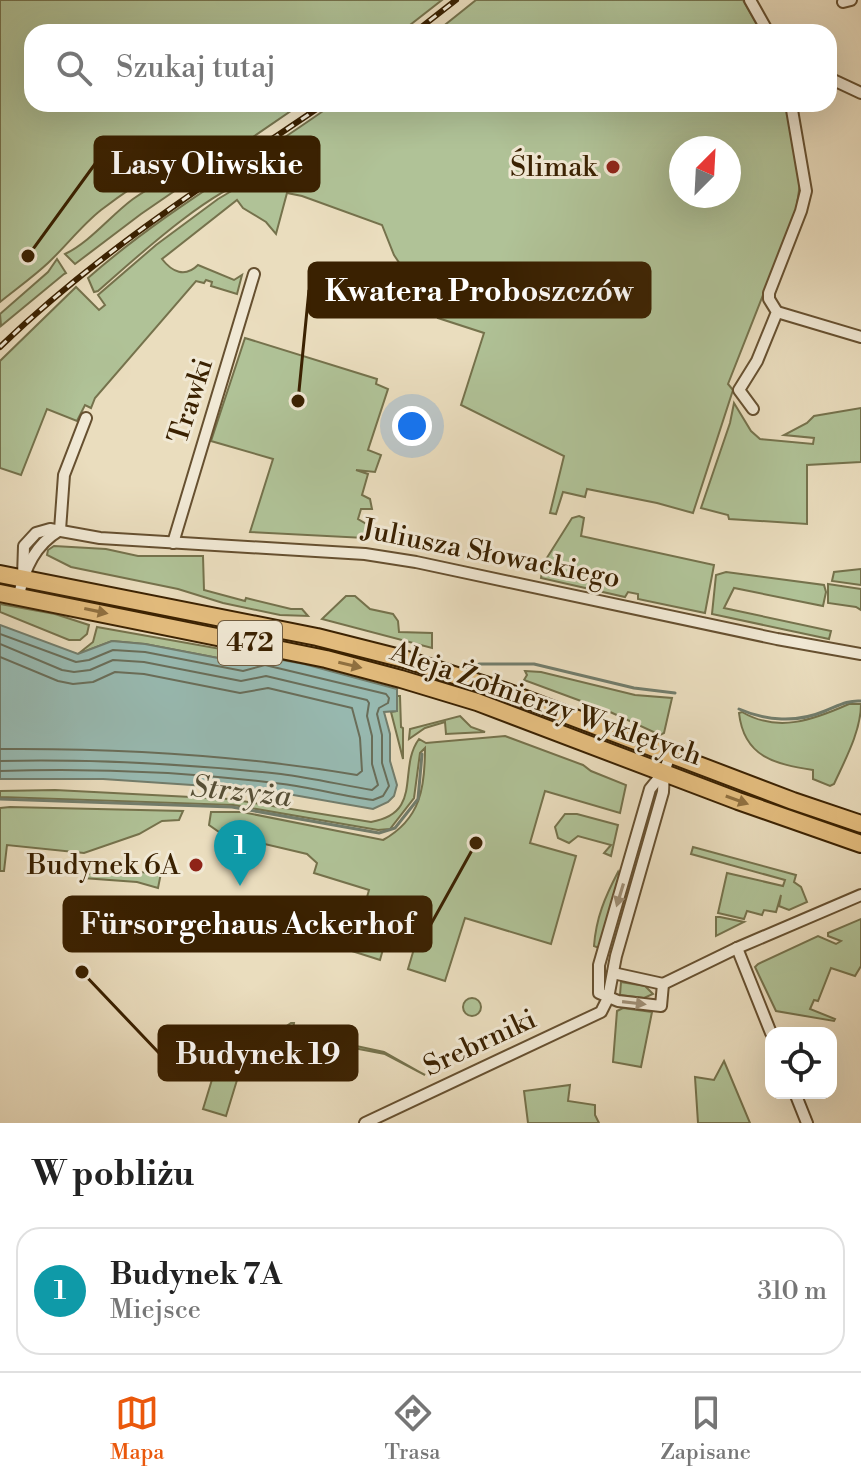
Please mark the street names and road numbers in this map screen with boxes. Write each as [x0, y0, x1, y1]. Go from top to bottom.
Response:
street label: Trawki [161, 354, 221, 448]
street label: Juliusza Słowackiego [358, 512, 623, 596]
road number: 472 [218, 621, 282, 665]
street label: Aleja Żołnierzy Wyklętych [385, 633, 707, 774]
street label: Srebrniki [418, 1002, 542, 1084]

